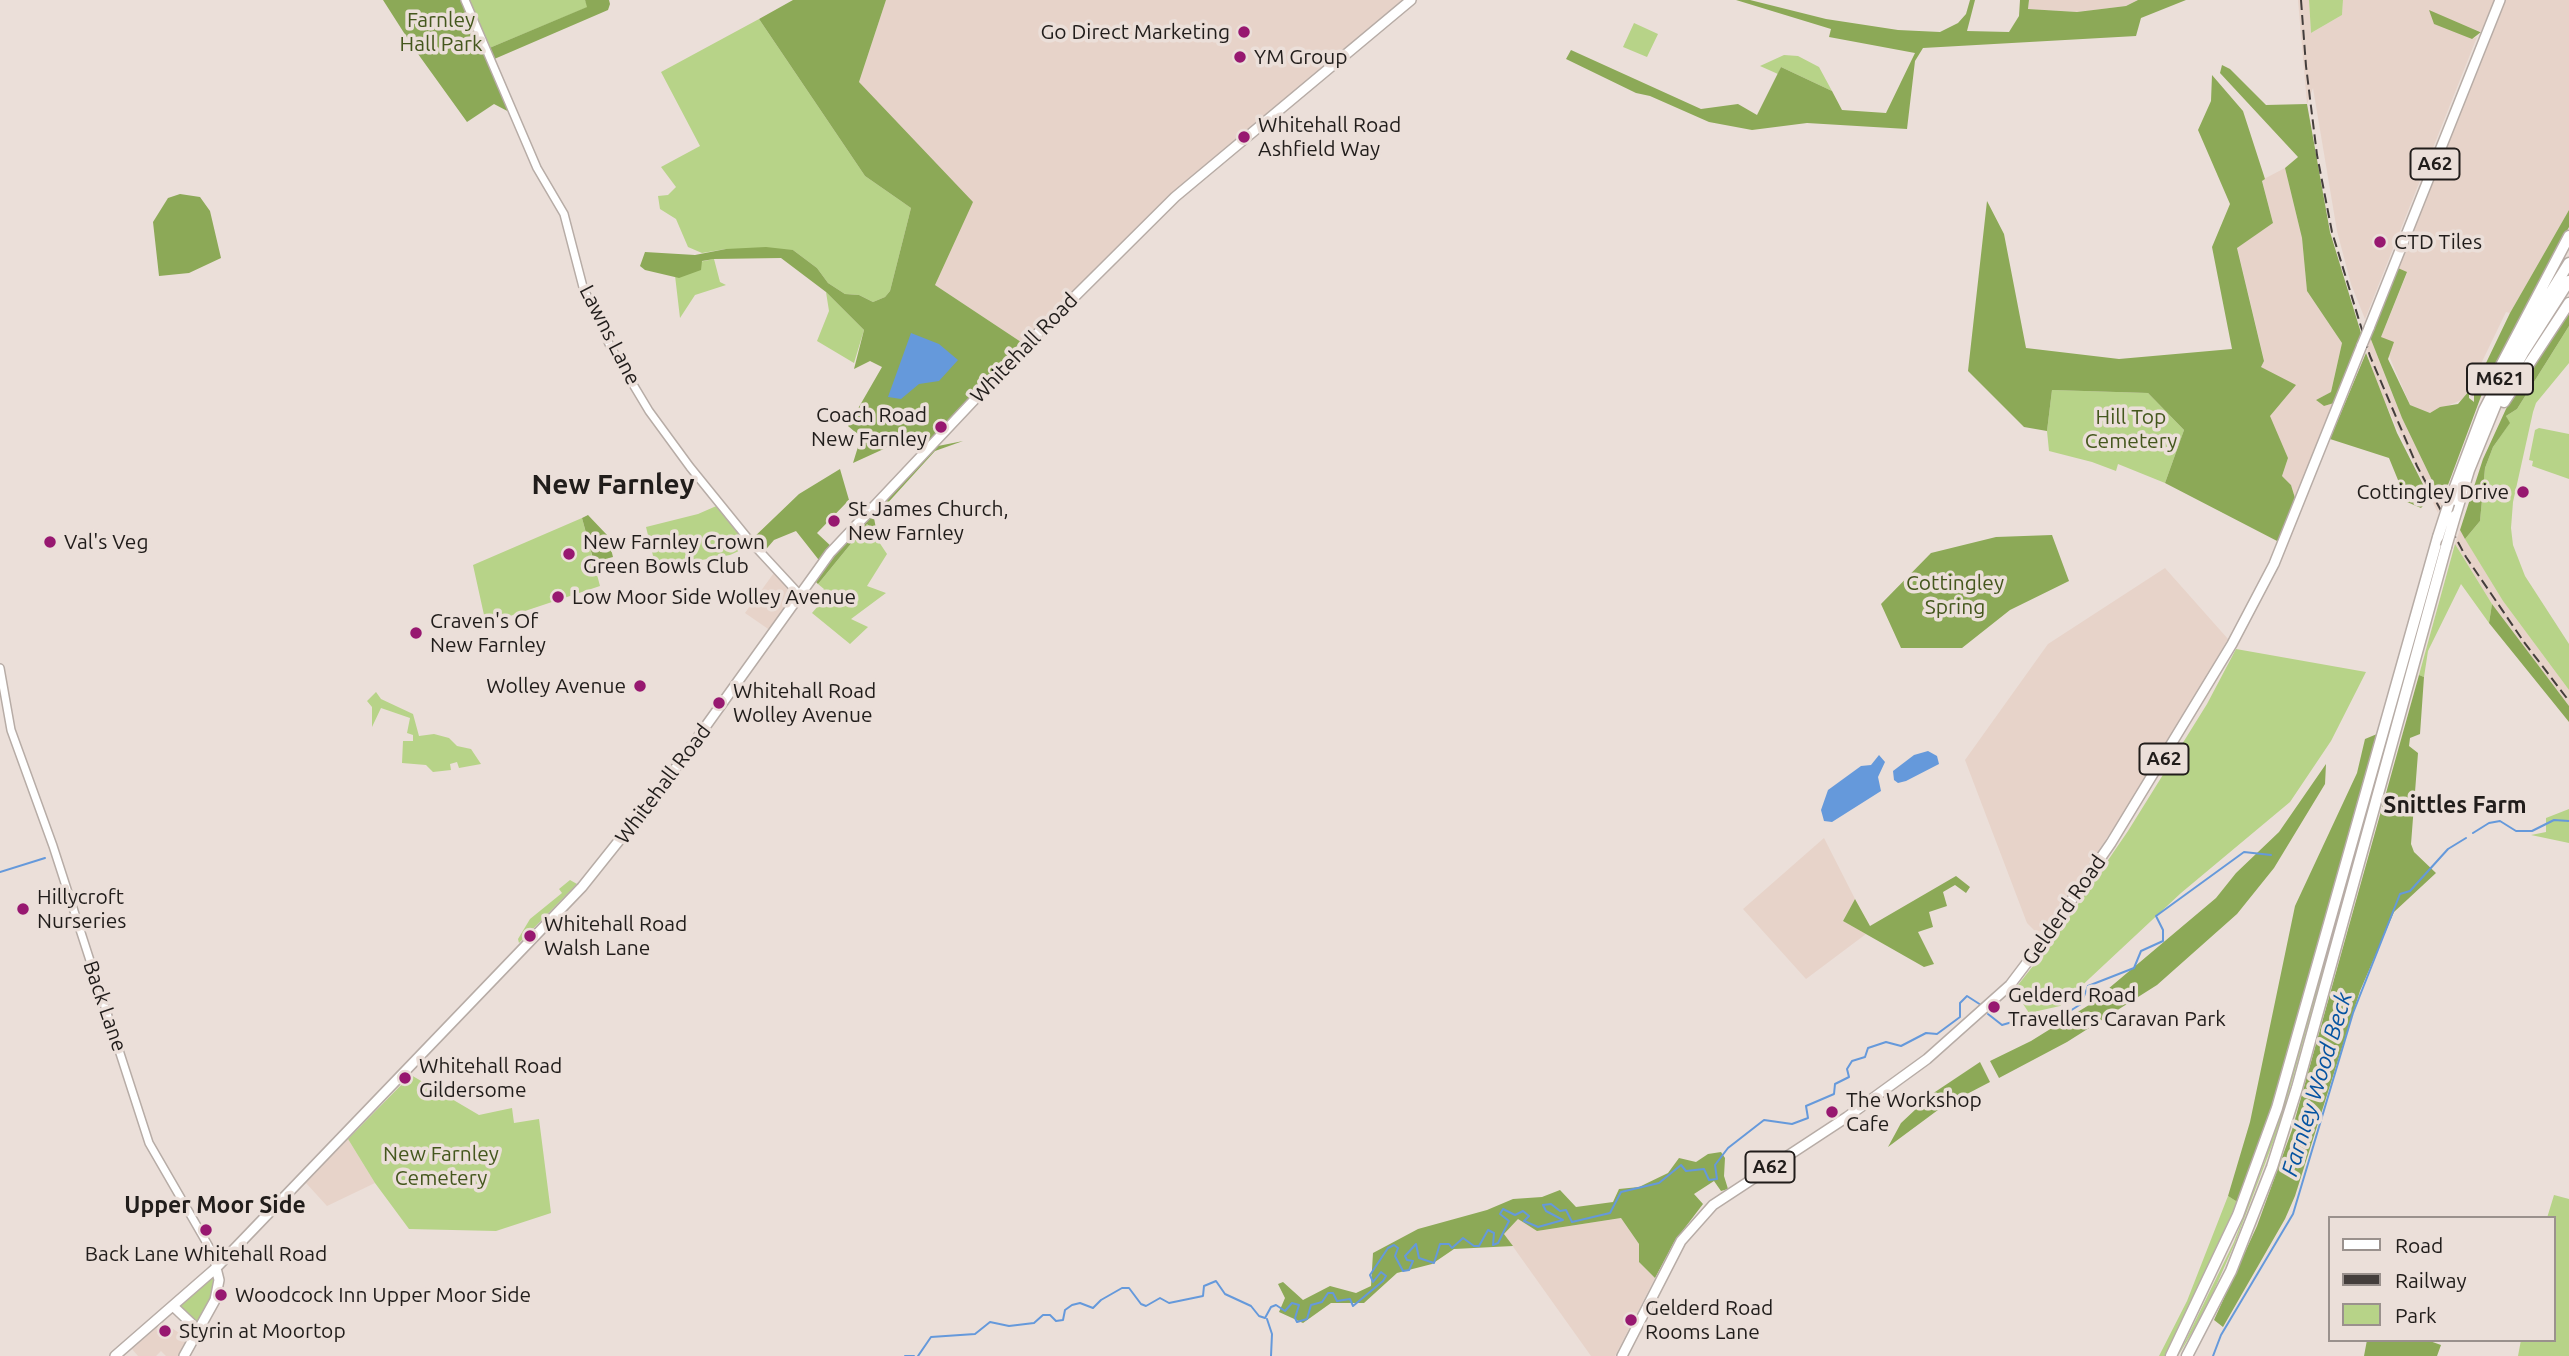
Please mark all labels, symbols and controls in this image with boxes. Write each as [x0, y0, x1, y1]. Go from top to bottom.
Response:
park label: Farnley Hall Park [400, 7, 482, 57]
place label: Go Direct Marketing [1040, 19, 1230, 45]
marker: Go Direct Marketing [1236, 24, 1252, 40]
place label: YM Group [1254, 44, 1348, 70]
marker: YM Group [1232, 49, 1248, 65]
place label: Whitehall Road Ashfield Way [1258, 112, 1401, 162]
marker: Whitehall Road Ashfield Way [1236, 129, 1252, 145]
road number: A62 [2410, 148, 2460, 180]
place label: CTD Tiles [2394, 229, 2482, 255]
marker: CTD Tiles [2372, 234, 2388, 250]
street label: Lawns Lane [574, 281, 646, 389]
street label: Whitehall Road [965, 288, 1083, 408]
road number: M621 [2467, 364, 2533, 394]
place label: Coach Road New Farnley [811, 402, 927, 452]
park label: Hill Top Cemetery [2085, 404, 2177, 454]
marker: Coach Road New Farnley [933, 419, 949, 435]
district label: New Farnley [531, 468, 695, 502]
place label: Cottingley Drive [2357, 479, 2509, 505]
marker: Cottingley Drive [2515, 484, 2531, 500]
place label: St James Church, New Farnley [848, 496, 1009, 546]
marker: St James Church, New Farnley [826, 513, 842, 529]
place label: Val's Veg [64, 529, 149, 555]
place label: New Farnley Crown Green Bowls Club [583, 529, 765, 579]
marker: Val's Veg [42, 534, 58, 550]
marker: New Farnley Crown Green Bowls Club [561, 546, 577, 562]
park label: Cottingley Spring [1906, 570, 2004, 620]
place label: Low Moor Side Wolley Avenue [572, 584, 856, 610]
marker: Low Moor Side Wolley Avenue [550, 589, 566, 605]
place label: Craven's Of New Farnley [430, 608, 546, 658]
marker: Craven's Of New Farnley [408, 625, 424, 641]
place label: Wolley Avenue [486, 673, 626, 699]
marker: Wolley Avenue [632, 678, 648, 694]
place label: Whitehall Road Wolley Avenue [733, 678, 876, 728]
marker: Whitehall Road Wolley Avenue [711, 695, 727, 711]
street label: Whitehall Road [610, 719, 716, 849]
road number: A62 [2140, 744, 2188, 774]
district label: Snittles Farm [2383, 791, 2527, 819]
street label: Gelderd Road [2017, 850, 2111, 970]
place label: Hillycroft Nurseries [37, 884, 126, 934]
marker: Hillycroft Nurseries [15, 901, 31, 917]
place label: Whitehall Road Walsh Lane [544, 911, 687, 961]
marker: Whitehall Road Walsh Lane [522, 928, 538, 944]
street label: Back Lane [78, 957, 132, 1055]
place label: Gelderd Road Travellers Caravan Park [2008, 982, 2226, 1032]
water label: Farnley Wood Beck [2276, 988, 2358, 1180]
marker: Gelderd Road Travellers Caravan Park [1986, 999, 2002, 1015]
place label: Whitehall Road Gildersome [419, 1053, 562, 1103]
marker: Whitehall Road Gildersome [397, 1070, 413, 1086]
place label: The Workshop Cafe [1846, 1087, 1982, 1137]
marker: The Workshop Cafe [1824, 1104, 1840, 1120]
park label: New Farnley Cemetery [383, 1141, 499, 1191]
road number: A62 [1746, 1152, 1795, 1182]
district label: Upper Moor Side [124, 1191, 306, 1219]
legend [2328, 1216, 2555, 1342]
marker: Back Lane Whitehall Road [198, 1222, 214, 1238]
text: Road [2395, 1233, 2443, 1257]
place label: Back Lane Whitehall Road [85, 1241, 327, 1267]
text: Railway [2395, 1268, 2467, 1292]
place label: Woodcock Inn Upper Moor Side [235, 1282, 531, 1308]
marker: Woodcock Inn Upper Moor Side [213, 1287, 229, 1303]
place label: Gelderd Road Rooms Lane [1645, 1295, 1773, 1345]
text: Park [2395, 1303, 2437, 1327]
marker: Gelderd Road Rooms Lane [1623, 1312, 1639, 1328]
place label: Styrin at Moortop [179, 1318, 346, 1344]
marker: Styrin at Moortop [157, 1323, 173, 1339]

